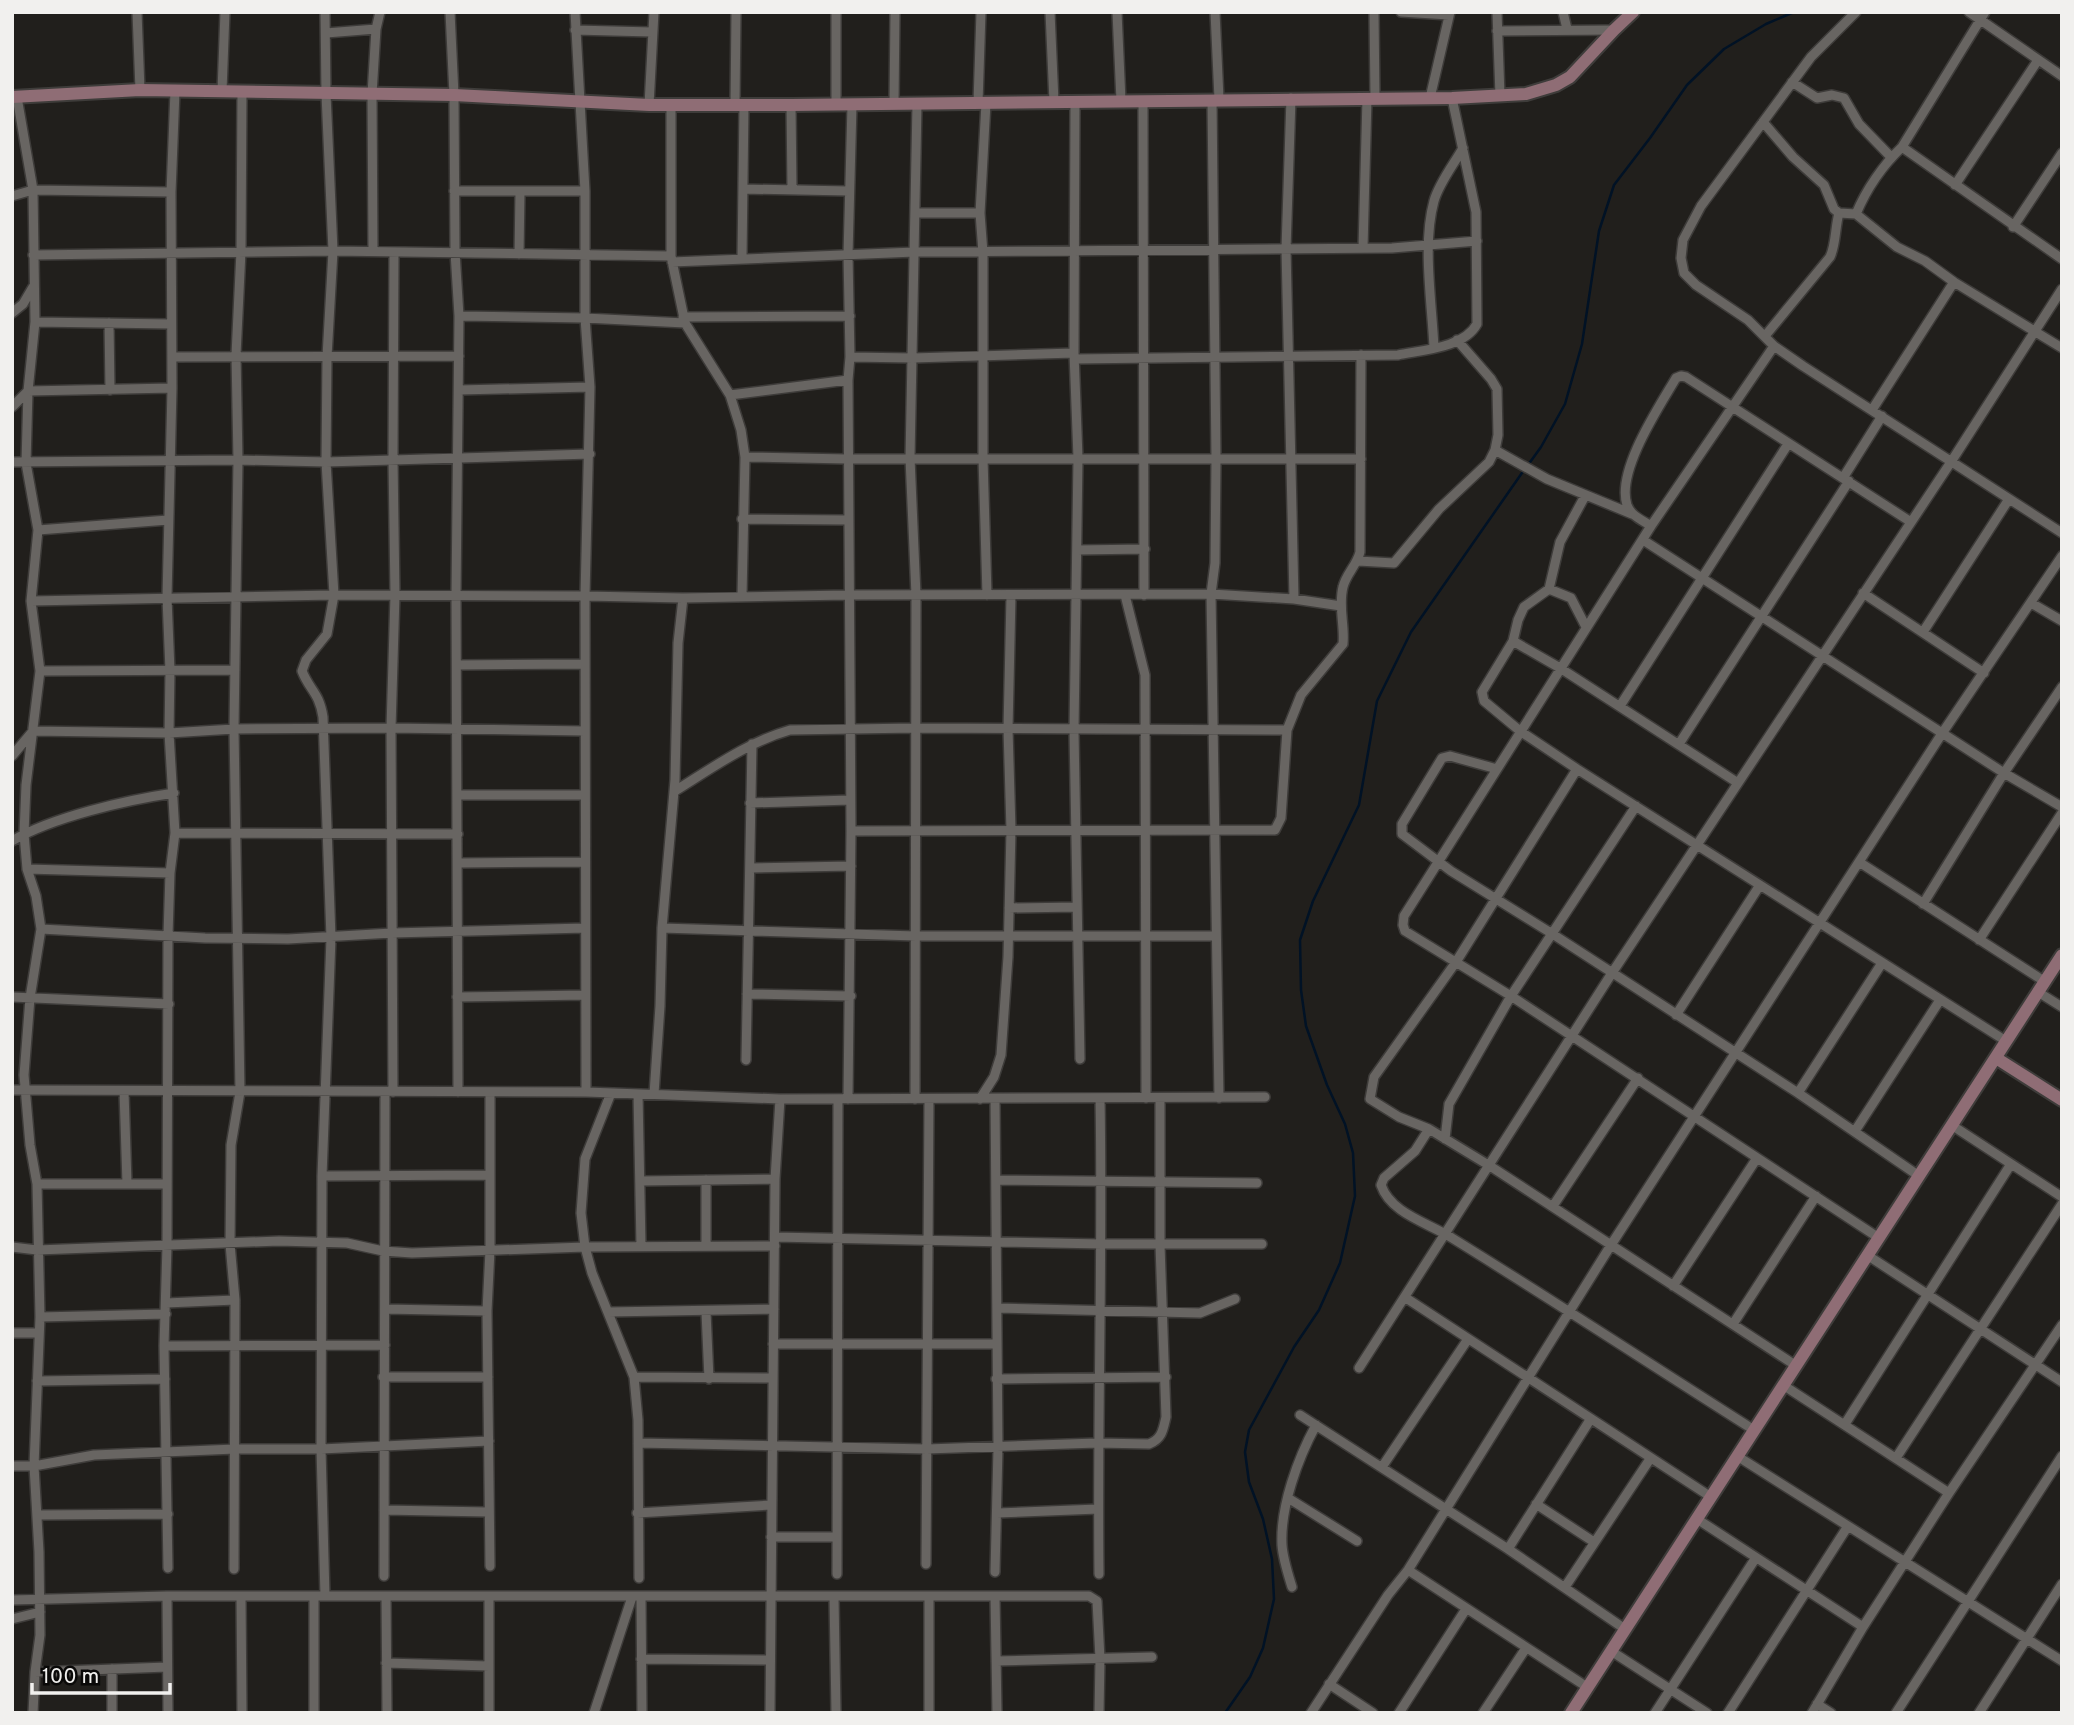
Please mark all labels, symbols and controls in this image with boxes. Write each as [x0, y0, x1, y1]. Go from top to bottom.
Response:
scale bar [32, 1652, 170, 1696]
text: 100 m [42, 1664, 99, 1691]

